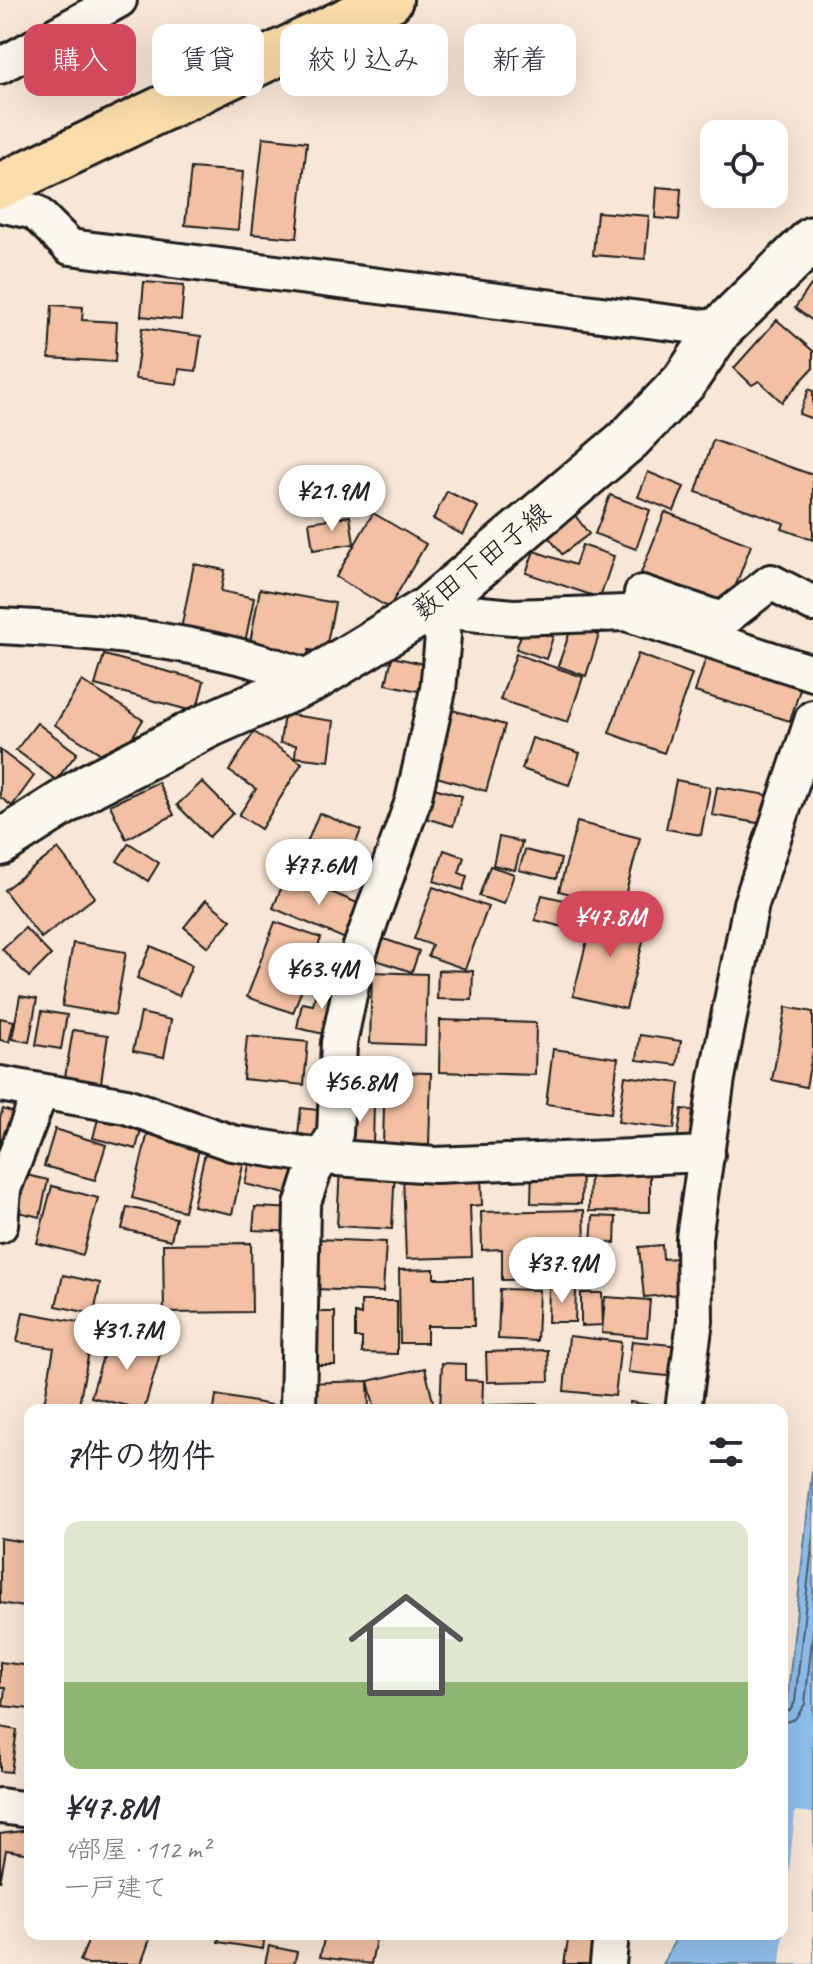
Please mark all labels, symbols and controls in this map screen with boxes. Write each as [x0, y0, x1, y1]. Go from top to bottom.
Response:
chip: 購入 [24, 24, 136, 96]
chip: 賃貸 [152, 24, 264, 96]
chip: 絞り込み [280, 24, 448, 96]
chip: 新着 [464, 24, 576, 96]
map controls [700, 120, 788, 208]
button: locate [700, 120, 788, 208]
pin: ¥21.9M [267, 465, 397, 533]
text: ¥21.9M [297, 474, 367, 507]
street label: 薮田下田子線 [405, 495, 557, 627]
pin: ¥77.6M [254, 839, 384, 907]
text: ¥77.6M [283, 848, 355, 881]
pin: ¥47.8M [545, 891, 675, 959]
text: ¥47.8M [575, 900, 645, 933]
pin: ¥63.4M [257, 943, 387, 1011]
text: ¥63.4M [286, 952, 358, 985]
pin: ¥56.8M [295, 1056, 425, 1124]
text: ¥56.8M [324, 1065, 396, 1098]
pin: ¥37.9M [497, 1237, 627, 1305]
text: ¥37.9M [527, 1246, 597, 1279]
pin: ¥31.7M [62, 1304, 192, 1372]
text: ¥31.7M [92, 1313, 162, 1346]
icon: filters [704, 1430, 748, 1474]
text: 7件の物件 [64, 1434, 215, 1477]
icon: home [334, 1573, 478, 1717]
text: ¥47.8M [64, 1785, 157, 1828]
text: 4部屋 · 112 m² [64, 1833, 209, 1866]
text: 一戸建て [64, 1871, 168, 1904]

